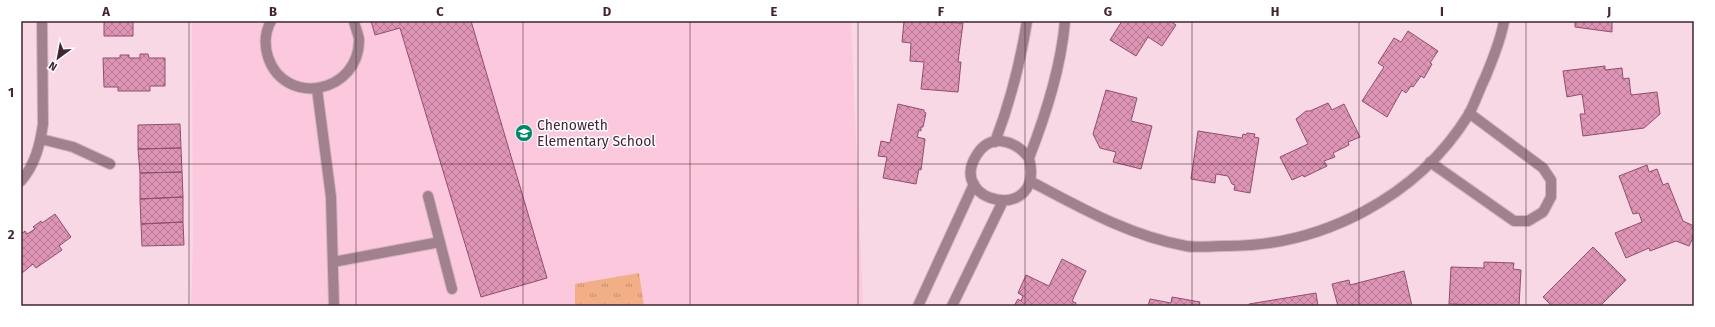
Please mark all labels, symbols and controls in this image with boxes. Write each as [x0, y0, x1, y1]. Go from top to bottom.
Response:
text: A [101, 4, 110, 19]
text: B [269, 4, 277, 19]
text: C [436, 4, 444, 19]
text: D [603, 4, 612, 19]
text: E [771, 4, 778, 19]
text: F [938, 4, 945, 19]
text: G [1104, 4, 1112, 19]
text: H [1271, 4, 1279, 19]
text: I [1440, 4, 1444, 19]
text: J [1606, 4, 1611, 19]
north arrow [38, 38, 78, 78]
text: N [46, 59, 60, 74]
text: 1 [8, 85, 14, 100]
place label: Chenoweth Elementary School [537, 117, 655, 150]
school or university icon: Chenoweth Elementary School [514, 123, 534, 143]
text: 2 [8, 227, 15, 242]

